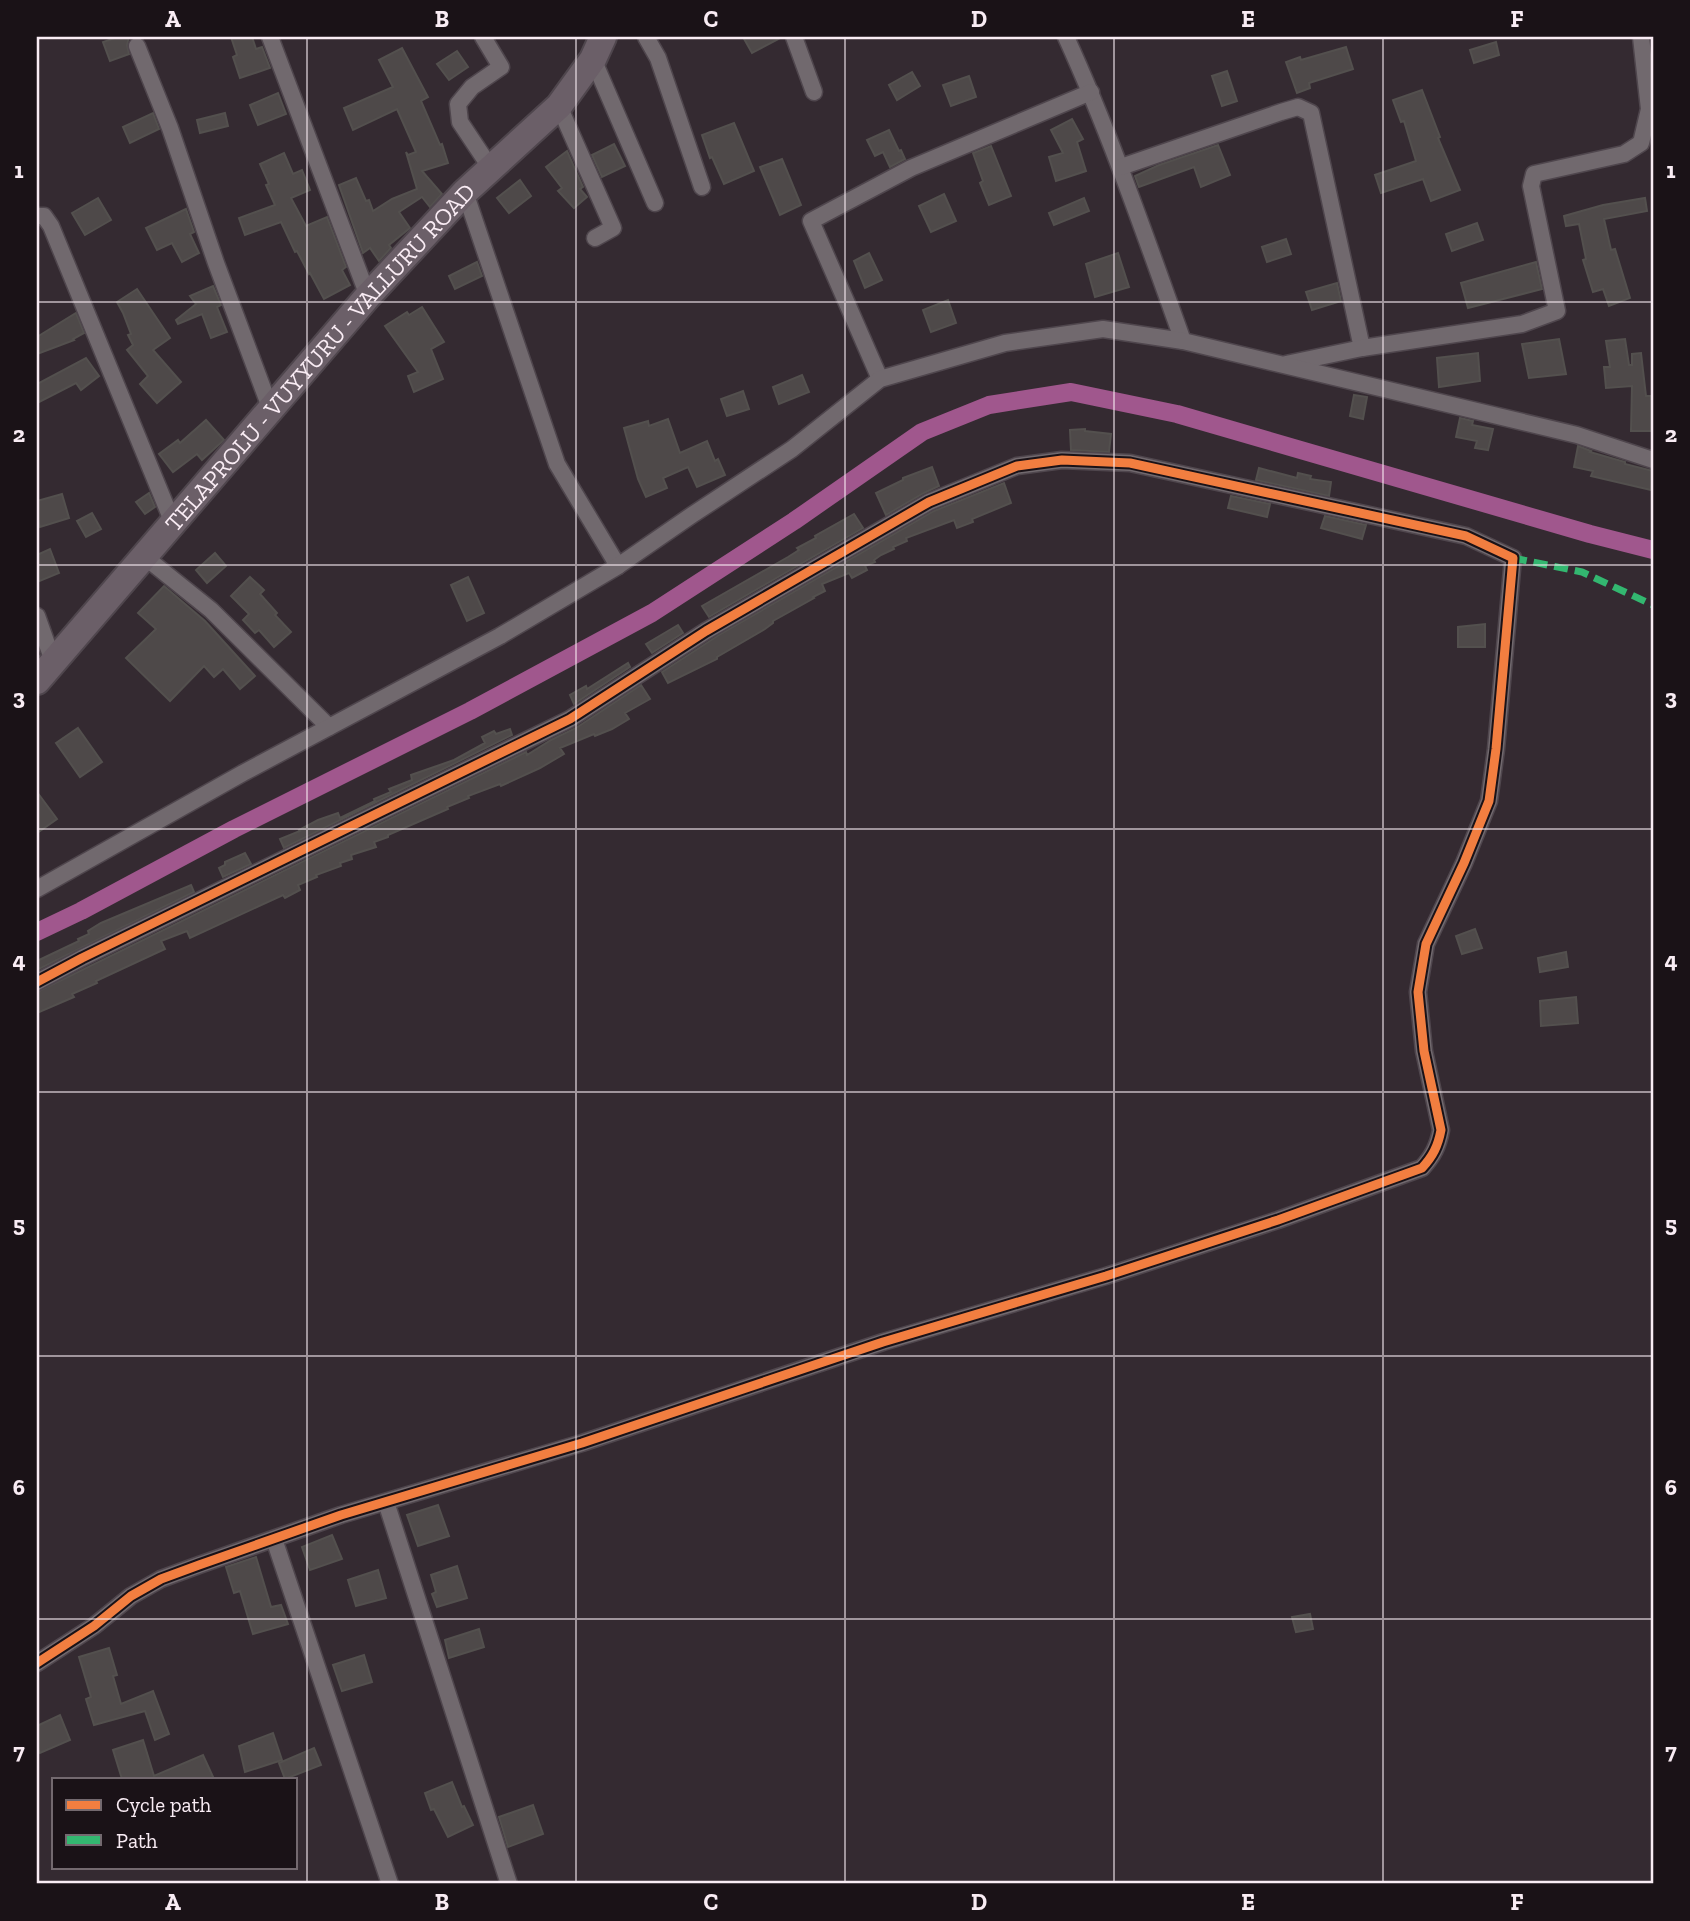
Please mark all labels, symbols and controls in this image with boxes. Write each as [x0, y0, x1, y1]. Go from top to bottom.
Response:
text: A [165, 5, 181, 33]
text: B [435, 5, 449, 33]
text: C [704, 5, 718, 33]
text: D [971, 5, 987, 33]
text: E [1241, 5, 1255, 33]
text: F [1510, 5, 1524, 33]
text: 1 [14, 156, 24, 184]
text: 1 [1666, 156, 1676, 184]
street label: TELAPROLU - VUYYURU - VALLURU ROAD [158, 177, 481, 537]
text: 2 [13, 420, 25, 448]
text: 2 [1665, 420, 1677, 448]
text: 3 [13, 683, 25, 711]
text: 3 [1665, 683, 1677, 711]
text: 4 [12, 946, 26, 974]
text: 4 [1664, 946, 1678, 974]
text: 5 [13, 1210, 25, 1238]
text: 5 [1665, 1210, 1677, 1238]
text: 6 [13, 1473, 25, 1501]
text: 6 [1665, 1473, 1677, 1501]
text: 7 [13, 1737, 25, 1765]
text: 7 [1665, 1737, 1677, 1765]
legend [52, 1778, 298, 1868]
text: Cycle path [116, 1792, 211, 1817]
text: Path [116, 1828, 158, 1853]
text: A [165, 1888, 181, 1916]
text: B [435, 1888, 449, 1916]
text: C [704, 1888, 718, 1916]
text: D [971, 1888, 987, 1916]
text: E [1241, 1888, 1255, 1916]
text: F [1510, 1888, 1524, 1916]

